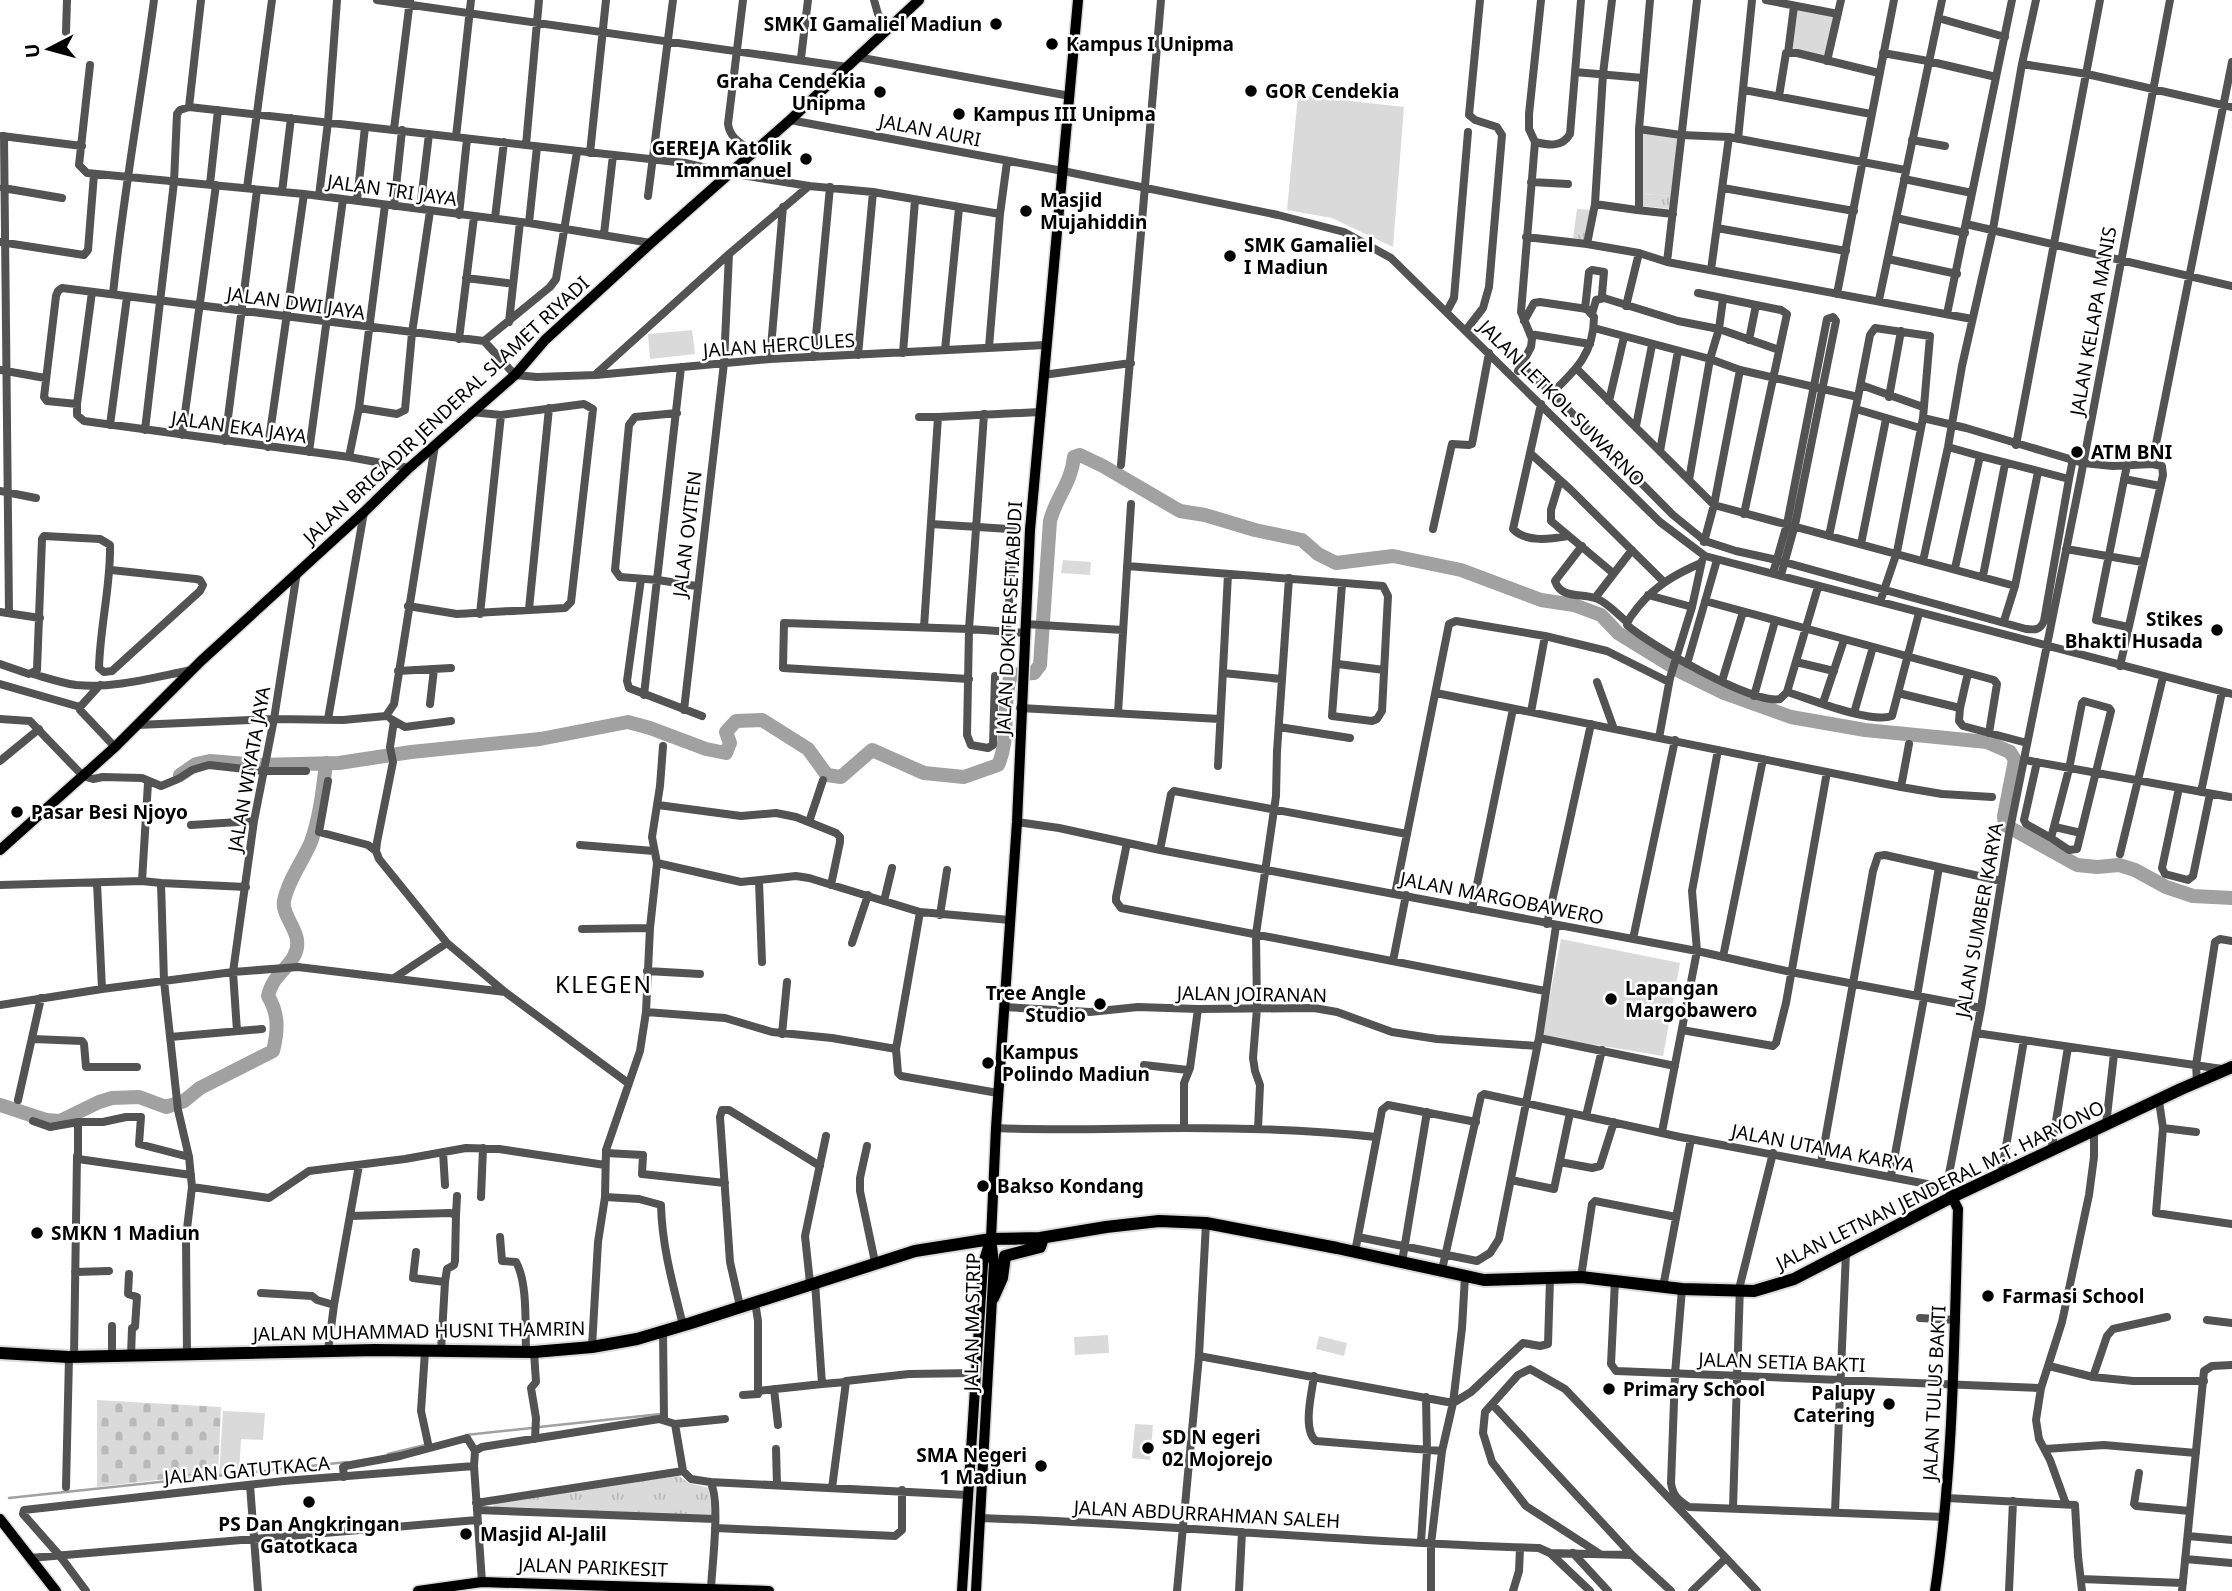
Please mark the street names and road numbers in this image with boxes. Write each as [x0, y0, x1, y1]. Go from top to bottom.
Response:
street label: JALAN AURI [875, 107, 983, 153]
street label: JALAN TRI JAYA [324, 168, 459, 212]
street label: JALAN KELAPA MANIS [2063, 224, 2122, 420]
street label: JALAN BRIGADIR JENDERAL SLAMET RIYADI [296, 270, 595, 551]
street label: JALAN DWI JAYA [223, 280, 368, 326]
street label: JALAN LETKOL SUWARNO [1472, 313, 1651, 492]
street label: JALAN HERCULES [700, 327, 856, 363]
street label: JALAN EKA JAYA [168, 404, 309, 449]
street label: JALAN OVITEN [666, 469, 708, 601]
street label: JALAN DOKTER SETIABUDI [990, 501, 1028, 737]
street label: JALAN WIYATA JAYA [221, 683, 277, 856]
street label: JALAN SUMBER KARYA [1949, 820, 2009, 1021]
street label: JALAN MARGOBAWERO [1396, 865, 1606, 931]
street label: JALAN JOIRANAN [1175, 980, 1327, 1008]
street label: JALAN LETNAN JENDERAL M.T. HARYONO [1770, 1094, 2109, 1277]
street label: JALAN UTAMA KARYA [1727, 1117, 1918, 1179]
street label: JALAN MASTRIP [958, 1252, 986, 1394]
street label: JALAN TULUS BAKTI [1916, 1305, 1952, 1483]
street label: JALAN MUHAMMAD HUSNI THAMRIN [251, 1315, 585, 1347]
street label: JALAN SETIA BAKTI [1696, 1346, 1866, 1378]
street label: JALAN GATUTKACA [161, 1450, 332, 1490]
street label: JALAN ABDURRAHMAN SALEH [1071, 1494, 1341, 1534]
street label: JALAN PARIKESIT [516, 1551, 669, 1583]

